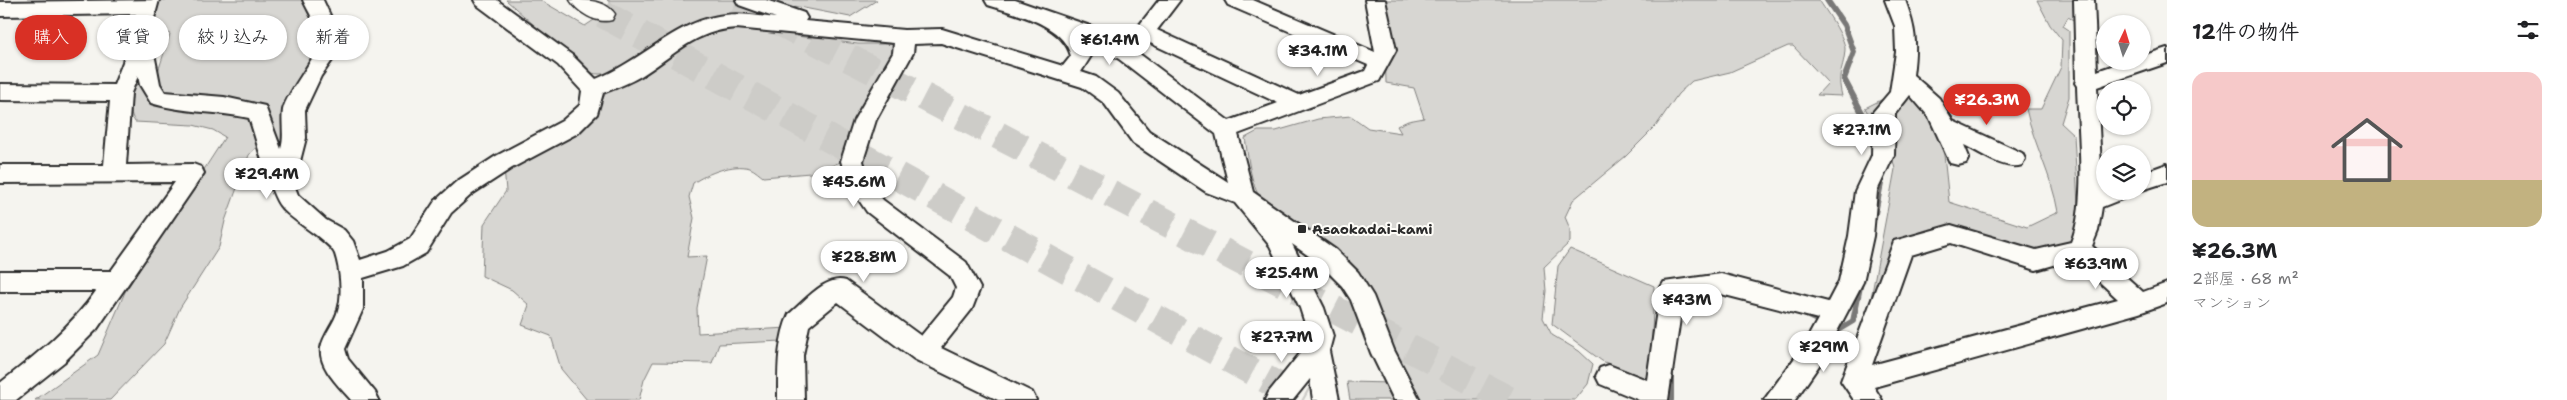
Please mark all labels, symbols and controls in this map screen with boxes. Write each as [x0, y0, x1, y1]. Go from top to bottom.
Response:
chip: 購入 [15, 15, 87, 60]
chip: 賃貸 [97, 15, 169, 60]
chip: 絞り込み [179, 15, 287, 60]
chip: 新着 [297, 15, 369, 60]
north arrow [2096, 15, 2151, 70]
map controls [2096, 15, 2151, 200]
icon: filters [2514, 16, 2542, 44]
text: 12件の物件 [2192, 18, 2300, 46]
pin: ¥61.4M [1069, 23, 1151, 66]
text: ¥61.4M [1081, 29, 1139, 50]
pin: ¥34.1M [1277, 34, 1359, 77]
text: ¥34.1M [1288, 40, 1348, 61]
button: locate [2096, 80, 2151, 135]
pin: ¥26.3M [1946, 84, 2028, 126]
text: ¥26.3M [1955, 89, 2019, 110]
icon: home [2322, 105, 2412, 195]
pin: ¥27.1M [1821, 114, 1903, 156]
text: ¥27.1M [1833, 119, 1891, 140]
button: layers [2096, 145, 2151, 200]
pin: ¥29.4M [226, 158, 308, 200]
text: ¥29.4M [235, 163, 299, 184]
pin: ¥45.6M [813, 166, 895, 208]
text: ¥45.6M [822, 171, 886, 192]
place label: Asaokadai-kami [1312, 220, 1433, 238]
marker: Asaokadai-kami [1296, 223, 1308, 235]
text: ¥26.3M [2192, 237, 2277, 265]
pin: ¥28.8M [823, 240, 905, 283]
text: ¥28.8M [832, 246, 896, 267]
pin: ¥63.9M [2055, 248, 2137, 290]
text: ¥63.9M [2065, 253, 2127, 274]
pin: ¥25.4M [1246, 256, 1328, 299]
text: ¥25.4M [1256, 262, 1318, 283]
text: 2部屋 · 68 m² [2192, 268, 2299, 289]
pin: ¥43M [1657, 284, 1717, 326]
text: ¥43M [1662, 289, 1712, 310]
text: マンション [2192, 292, 2271, 313]
pin: ¥27.7M [1241, 320, 1323, 363]
text: ¥27.7M [1251, 326, 1313, 347]
pin: ¥29M [1794, 330, 1854, 373]
text: ¥29M [1799, 336, 1849, 357]

